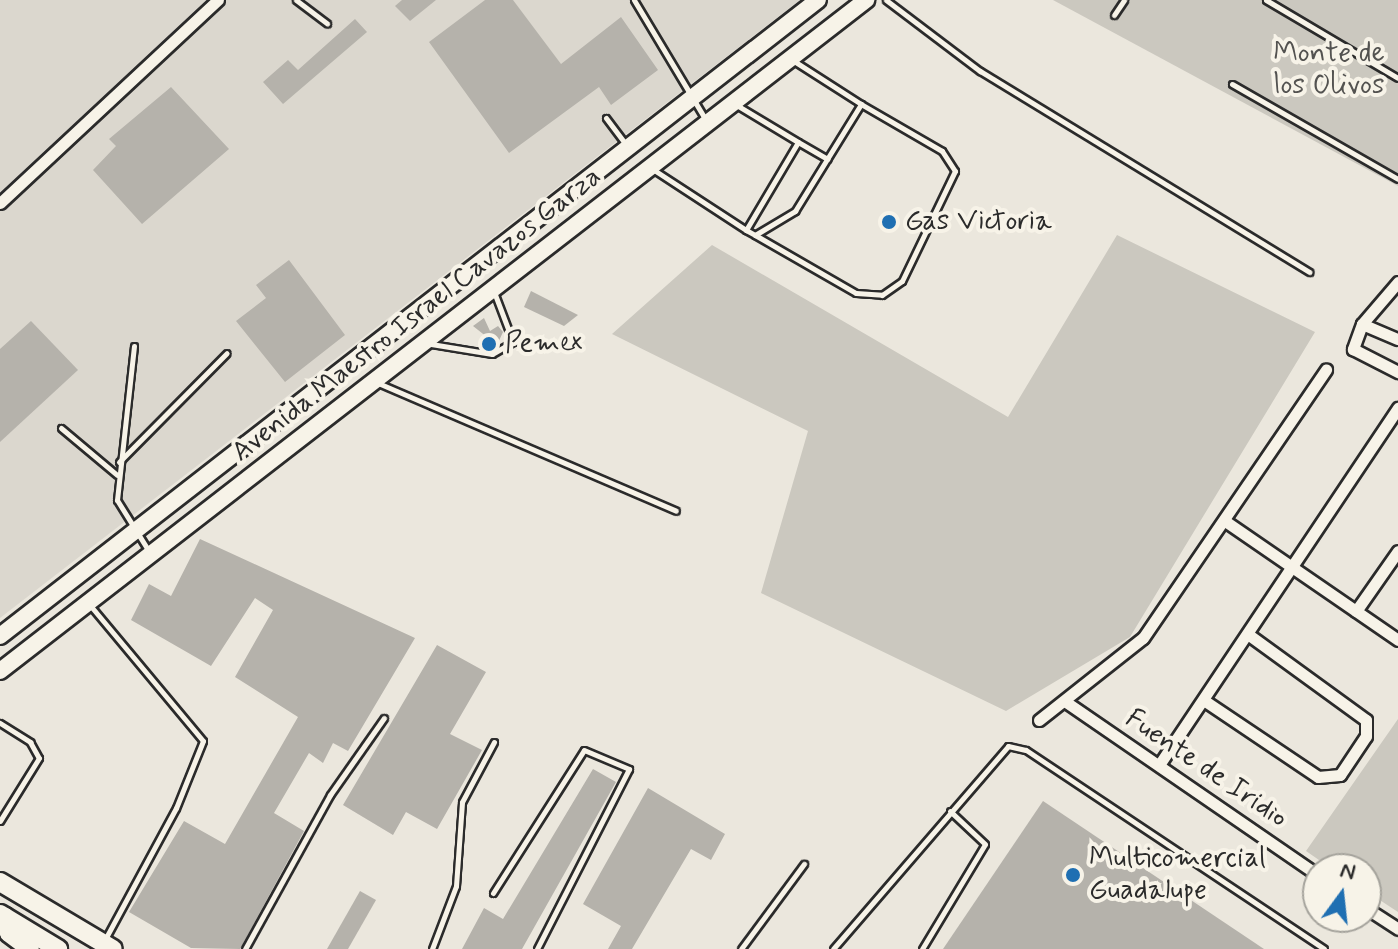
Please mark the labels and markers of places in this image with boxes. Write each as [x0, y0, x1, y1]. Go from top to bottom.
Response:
place label: Gas Victoria [905, 205, 1048, 239]
marker: Gas Victoria [880, 213, 898, 231]
place label: Pemex [505, 327, 582, 361]
marker: Pemex [480, 335, 498, 353]
place label: Multicomercial Guadalupe [1089, 842, 1266, 908]
marker: Multicomercial Guadalupe [1064, 866, 1082, 884]

